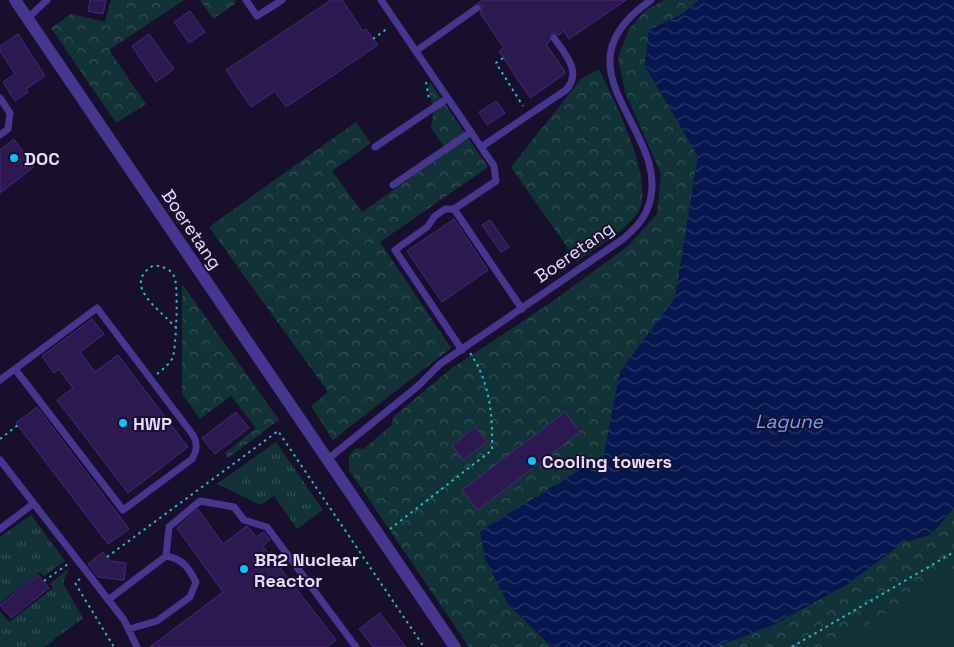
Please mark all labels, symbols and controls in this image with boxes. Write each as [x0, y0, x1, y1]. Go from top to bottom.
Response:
place label: DOC [24, 147, 60, 170]
marker: DOC [8, 152, 20, 164]
street label: Boeretang [157, 185, 227, 273]
street label: Boeretang [530, 216, 618, 288]
water label: Lagune [755, 409, 824, 434]
place label: HWP [133, 412, 172, 435]
marker: HWP [117, 417, 129, 429]
place label: Cooling towers [542, 450, 672, 473]
marker: Cooling towers [526, 455, 538, 467]
place label: BR2 Nuclear Reactor [254, 548, 359, 592]
marker: BR2 Nuclear Reactor [238, 563, 250, 575]

